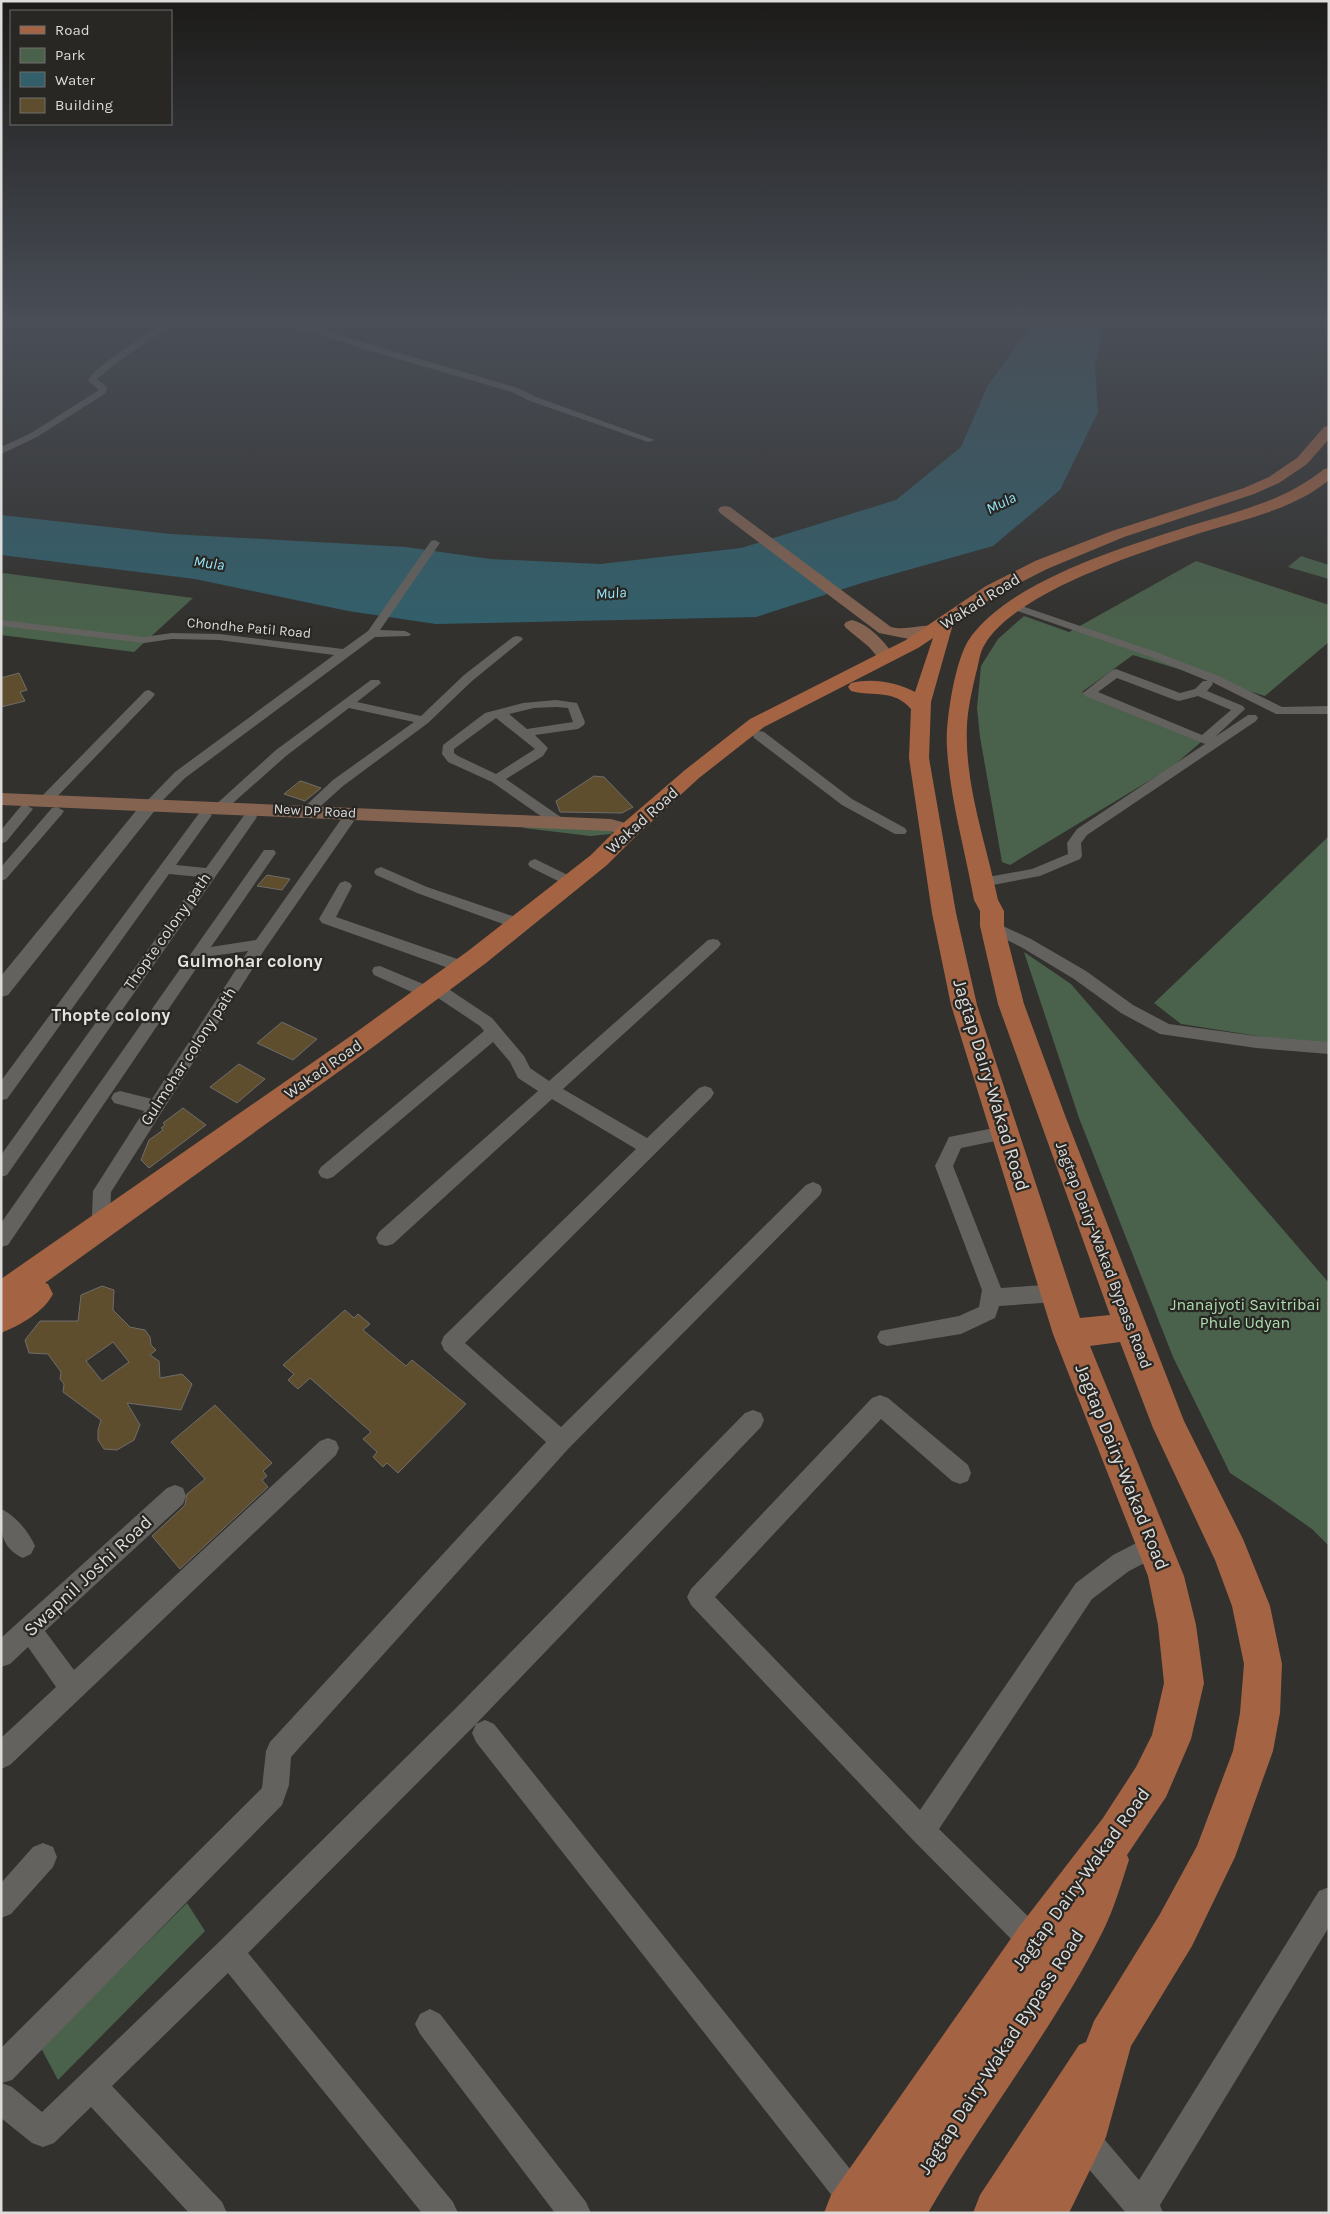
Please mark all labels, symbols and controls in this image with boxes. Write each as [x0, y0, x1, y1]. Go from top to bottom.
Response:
legend [10, 10, 172, 125]
text: Road [55, 21, 90, 39]
text: Park [55, 46, 85, 64]
text: Water [55, 71, 96, 89]
text: Building [55, 96, 113, 114]
water label: Mula [983, 488, 1019, 518]
water label: Mula [192, 552, 226, 574]
street label: Wakad Road [937, 569, 1023, 633]
water label: Mula [595, 583, 627, 603]
street label: Chondhe Patil Road [186, 614, 312, 642]
street label: Wakad Road [602, 783, 682, 857]
street label: New DP Road [273, 800, 357, 822]
street label: Thopte colony path [119, 869, 215, 993]
district label: Gulmohar colony [177, 950, 323, 972]
street label: Jagtap Dairy-Wakad Road [948, 976, 1034, 1194]
street label: Gulmohar colony path [136, 983, 240, 1129]
district label: Thopte colony [52, 1004, 170, 1026]
street label: Wakad Road [280, 1035, 366, 1103]
street label: Jagtap Dairy-Wakad Bypass Road [1052, 1139, 1156, 1371]
park label: Jnanajyoti Savitribai Phule Udyan [1170, 1295, 1320, 1332]
street label: Jagtap Dairy-Wakad Road [1070, 1361, 1174, 1573]
street label: Swapnil Joshi Road [19, 1511, 157, 1641]
street label: Jagtap Dairy-Wakad Road [1007, 1783, 1155, 1975]
street label: Jagtap Dairy-Wakad Bypass Road [914, 1926, 1088, 2178]

